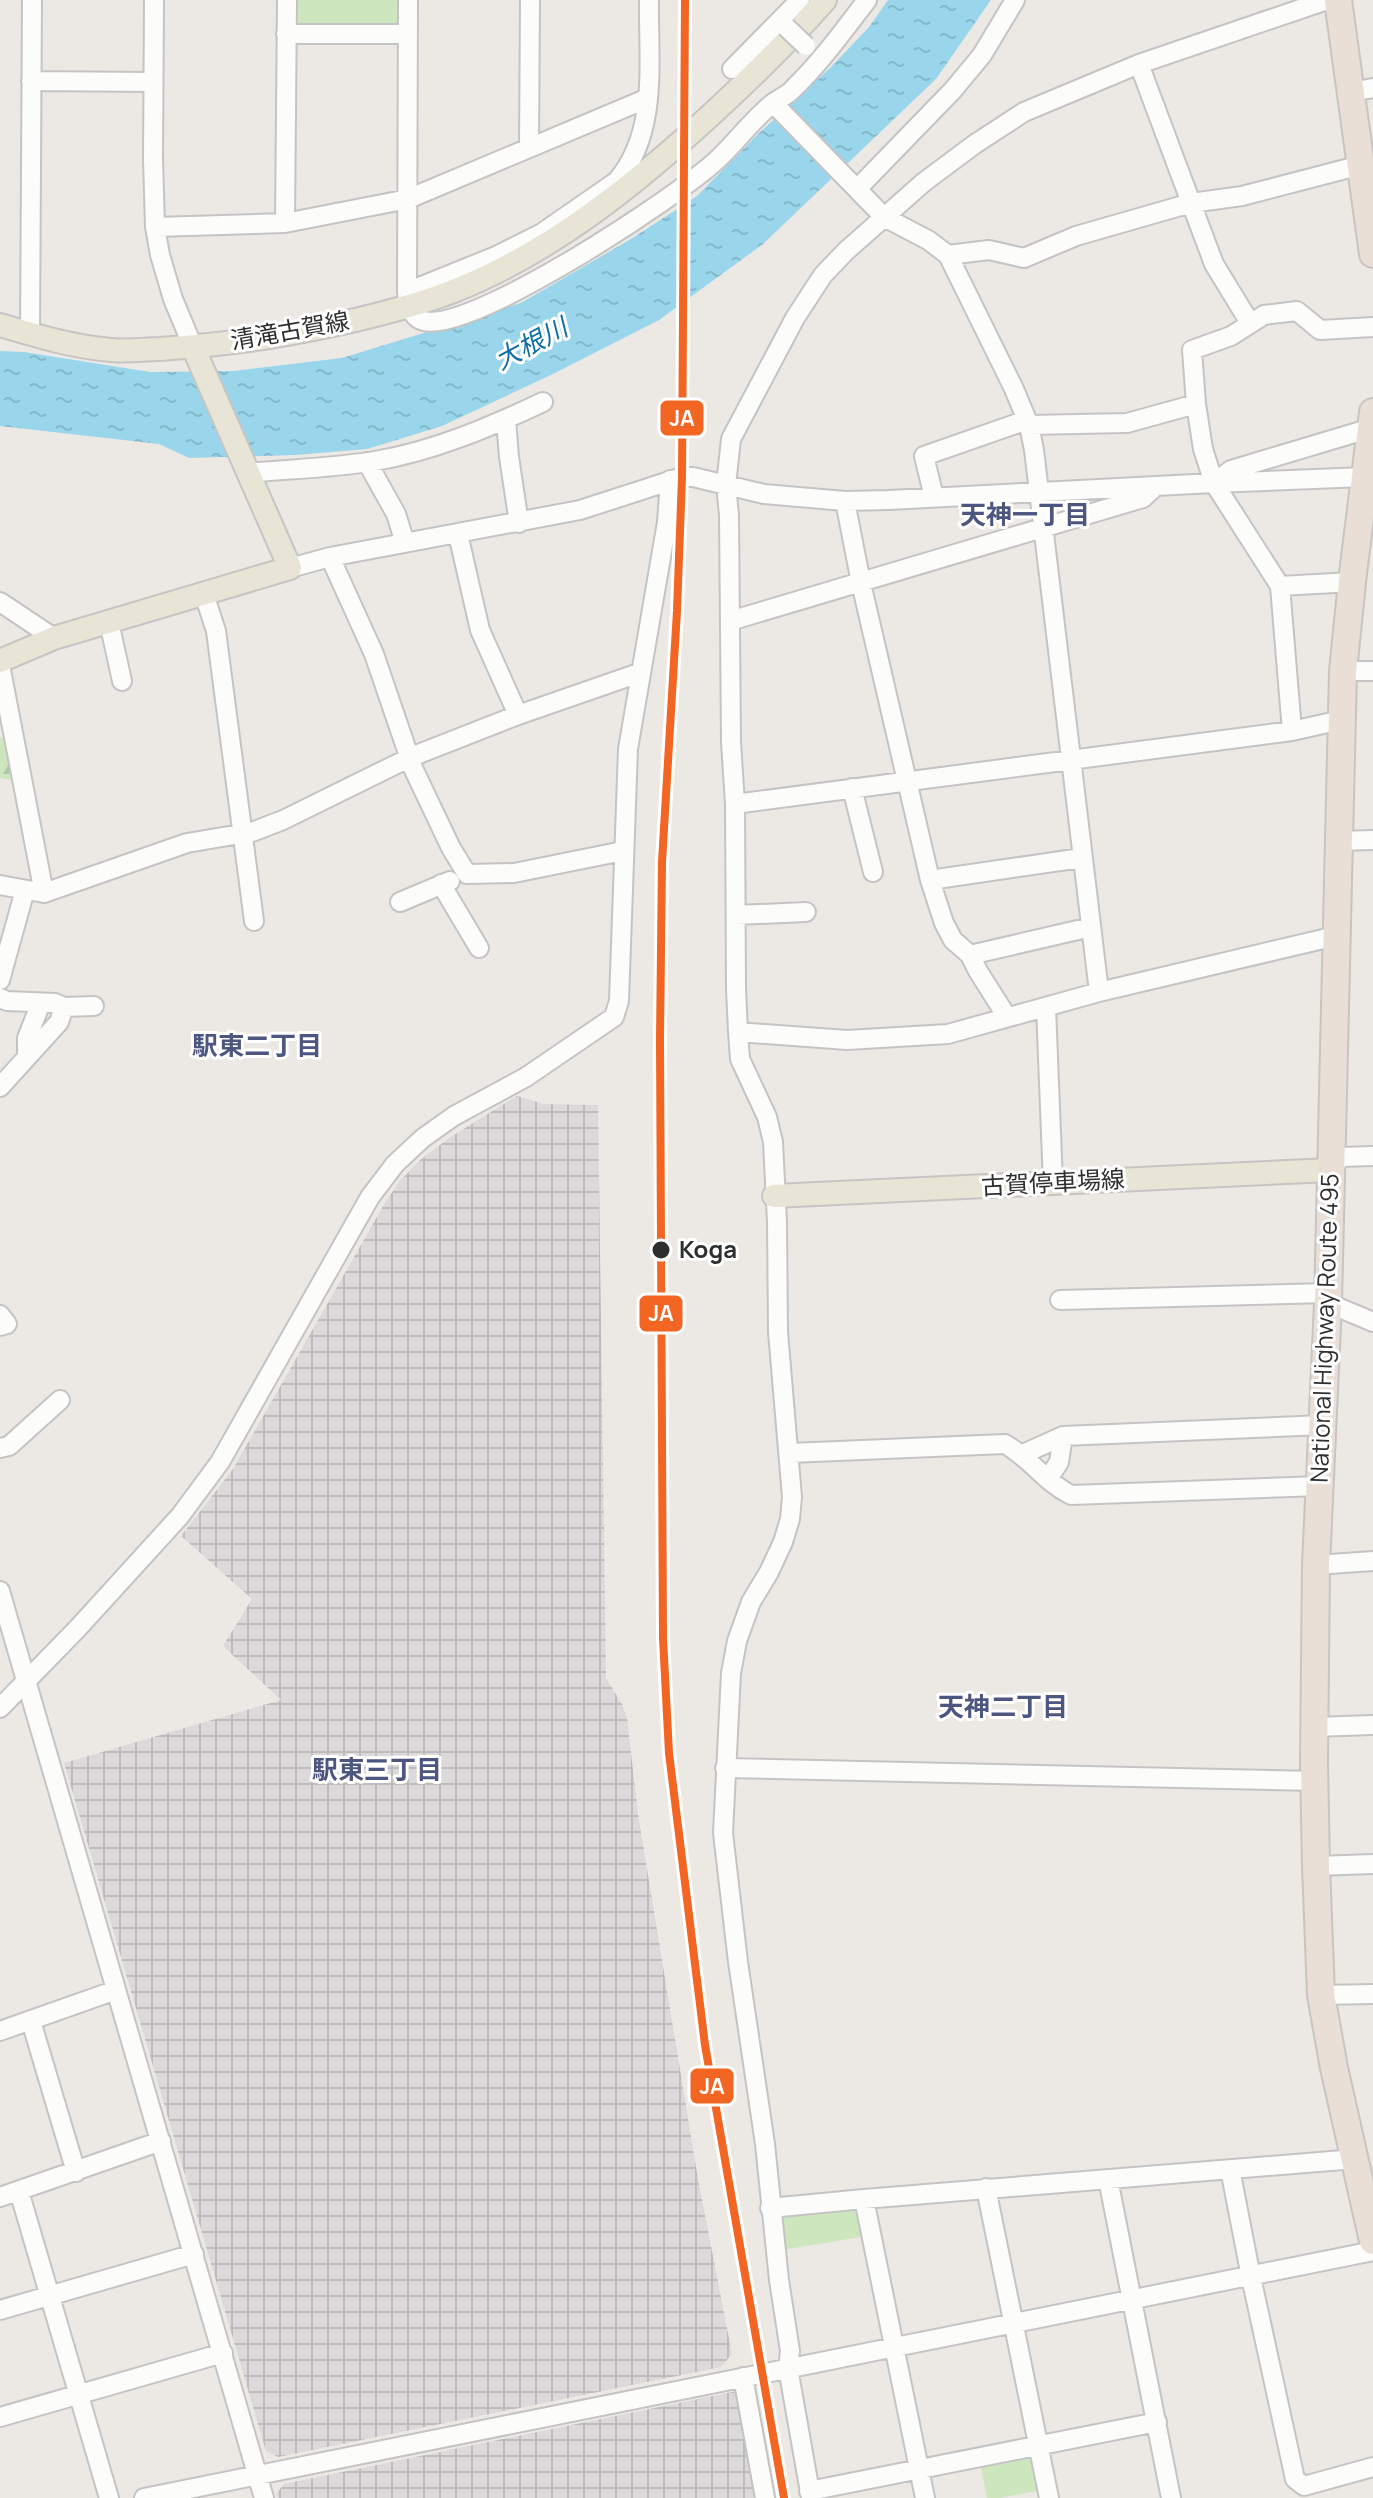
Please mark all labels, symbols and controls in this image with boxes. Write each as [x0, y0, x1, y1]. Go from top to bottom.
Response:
street label: 清滝古賀線 [228, 303, 352, 356]
water label: 大根川 [488, 308, 576, 377]
line badge: JA [659, 399, 705, 437]
text: JA [669, 403, 695, 433]
district label: 天神一丁目 [960, 496, 1090, 532]
district label: 駅東二丁目 [192, 1027, 322, 1063]
street label: 古賀停車場線 [980, 1161, 1126, 1202]
street label: National Highway Route 495 [1302, 1173, 1345, 1483]
place label: Koga [679, 1232, 737, 1265]
marker: Koga [650, 1239, 672, 1261]
line badge: JA [638, 1294, 684, 1333]
text: JA [648, 1298, 674, 1328]
district label: 天神二丁目 [938, 1688, 1068, 1724]
district label: 駅東三丁目 [312, 1751, 442, 1787]
line badge: JA [689, 2067, 735, 2105]
text: JA [699, 2071, 725, 2101]

